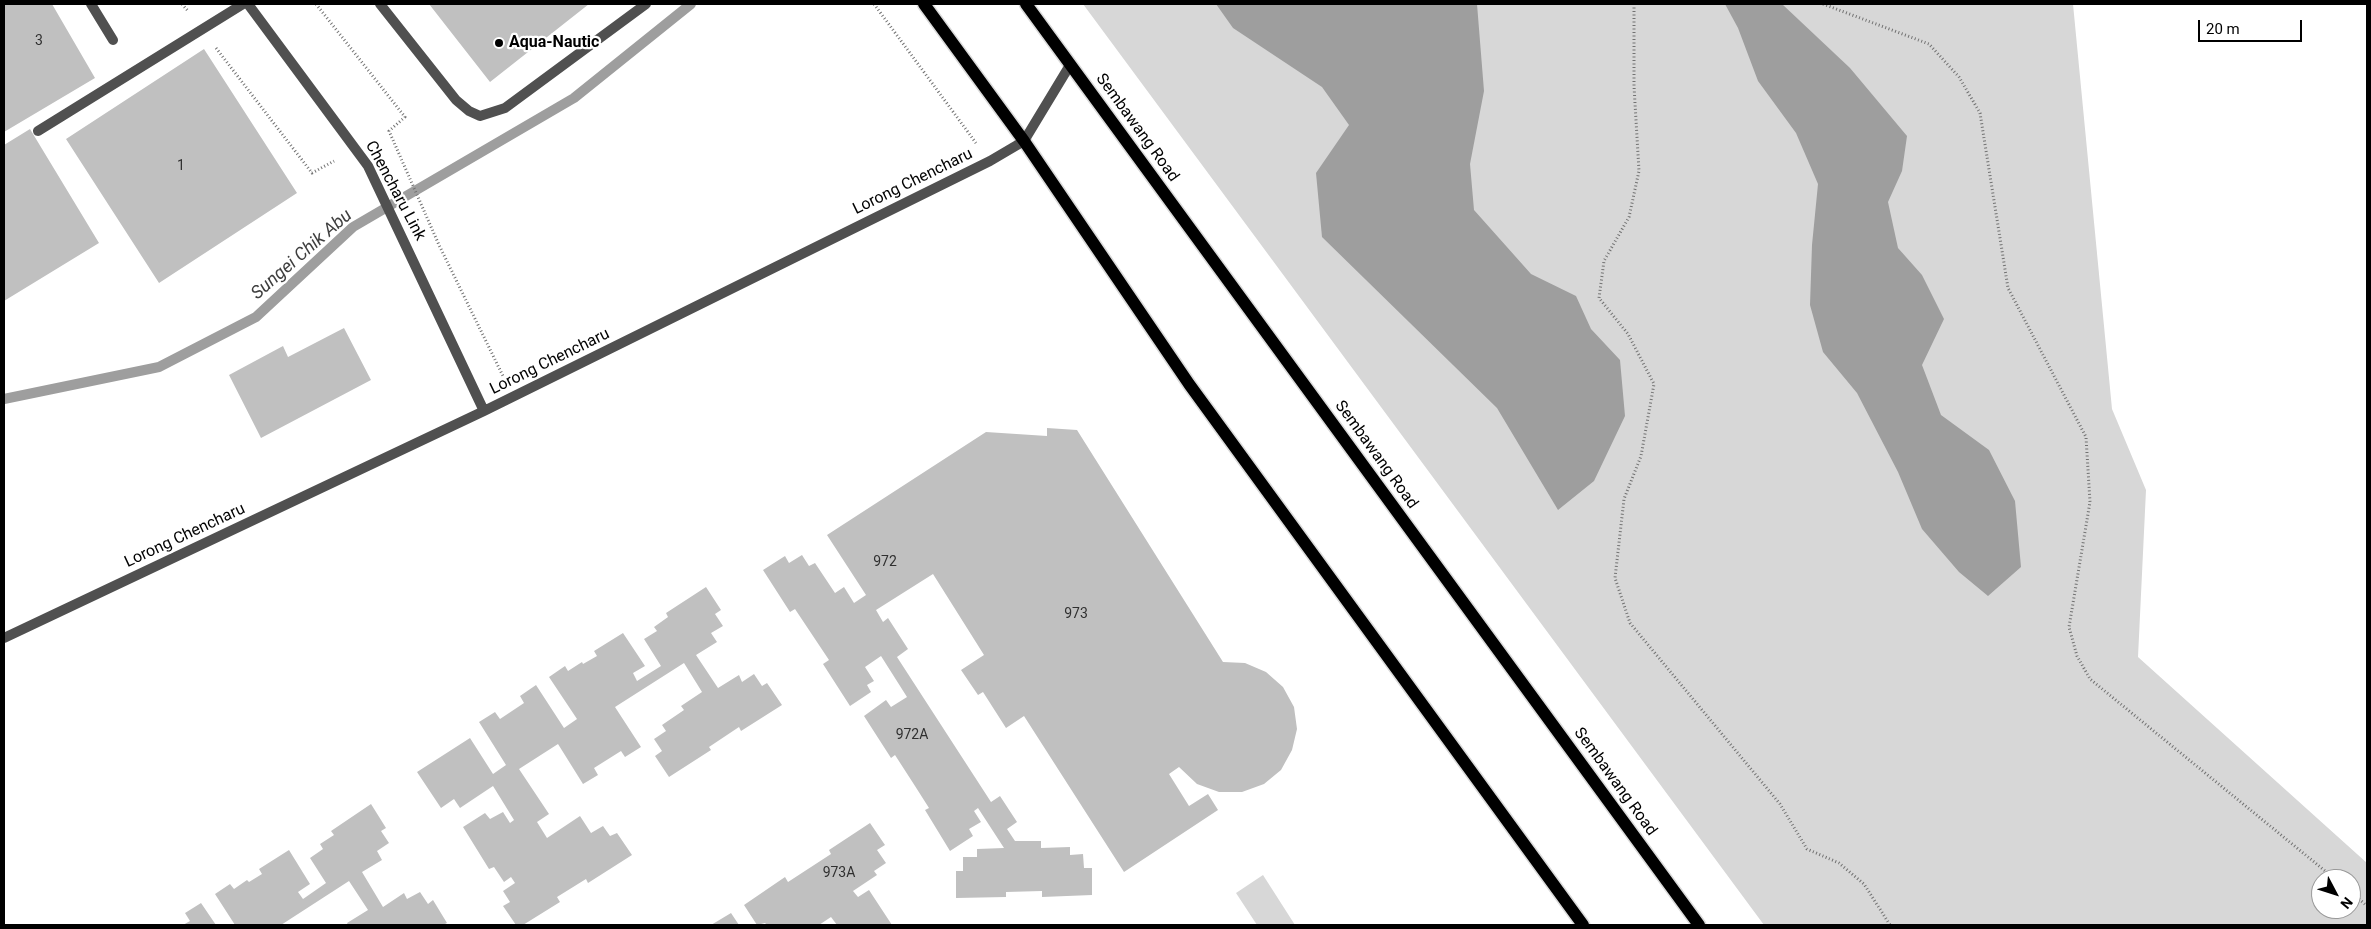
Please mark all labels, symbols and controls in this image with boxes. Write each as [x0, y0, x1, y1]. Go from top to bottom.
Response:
scale bar [2201, 10, 2305, 42]
text: 20 m [2206, 20, 2240, 38]
house number: 3 [35, 33, 43, 49]
place label: Aqua-Nautic [509, 33, 599, 53]
marker: Aqua-Nautic [493, 37, 505, 49]
street label: Sembawang Road [1091, 70, 1183, 186]
street label: Chencharu Link [361, 138, 429, 244]
street label: Lorong Chencharu [850, 145, 976, 219]
house number: 1 [177, 158, 185, 174]
water label: Sungei Chik Abu [247, 205, 357, 305]
street label: Lorong Chencharu [487, 325, 613, 399]
street label: Sembawang Road [1330, 397, 1422, 513]
street label: Lorong Chencharu [122, 500, 248, 572]
house number: 972 [873, 554, 897, 570]
house number: 973 [1064, 606, 1088, 622]
street label: Sembawang Road [1569, 724, 1661, 840]
house number: 972A [896, 727, 928, 743]
house number: 973A [823, 865, 855, 881]
north arrow [2311, 869, 2361, 919]
text: N [2337, 894, 2356, 912]

